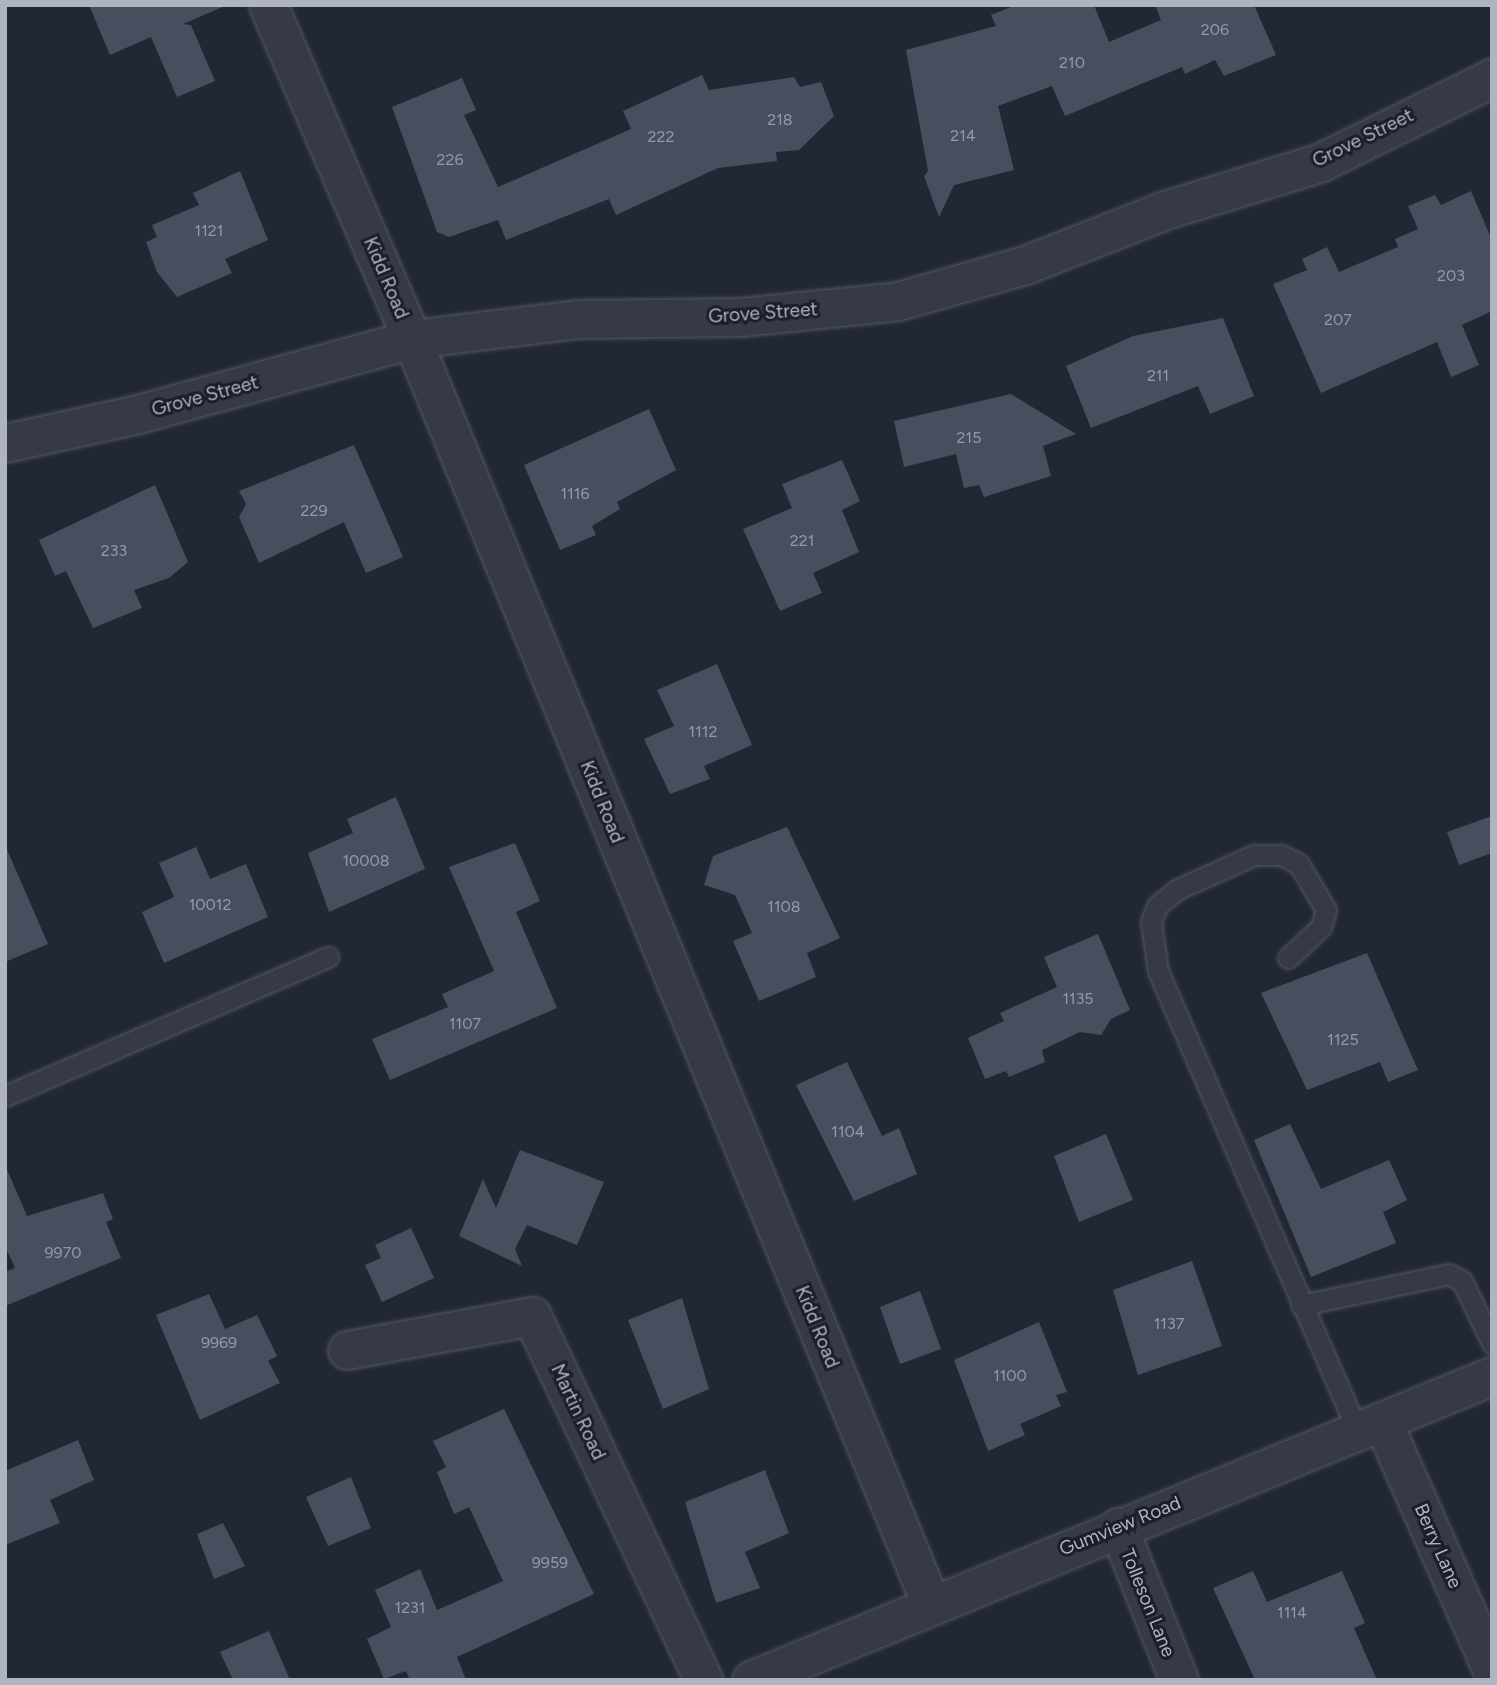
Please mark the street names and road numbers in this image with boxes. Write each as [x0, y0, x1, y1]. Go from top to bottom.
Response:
street label: Grove Street [1309, 104, 1417, 172]
street label: Kidd Road [359, 234, 413, 322]
street label: Grove Street [708, 298, 818, 328]
street label: Grove Street [149, 371, 261, 421]
street label: Kidd Road [575, 758, 629, 846]
street label: Kidd Road [790, 1283, 844, 1371]
street label: Martin Road [546, 1361, 610, 1463]
street label: Gumview Road [1056, 1491, 1184, 1561]
street label: Berry Lane [1409, 1500, 1467, 1592]
street label: Tolleson Lane [1116, 1546, 1180, 1660]

